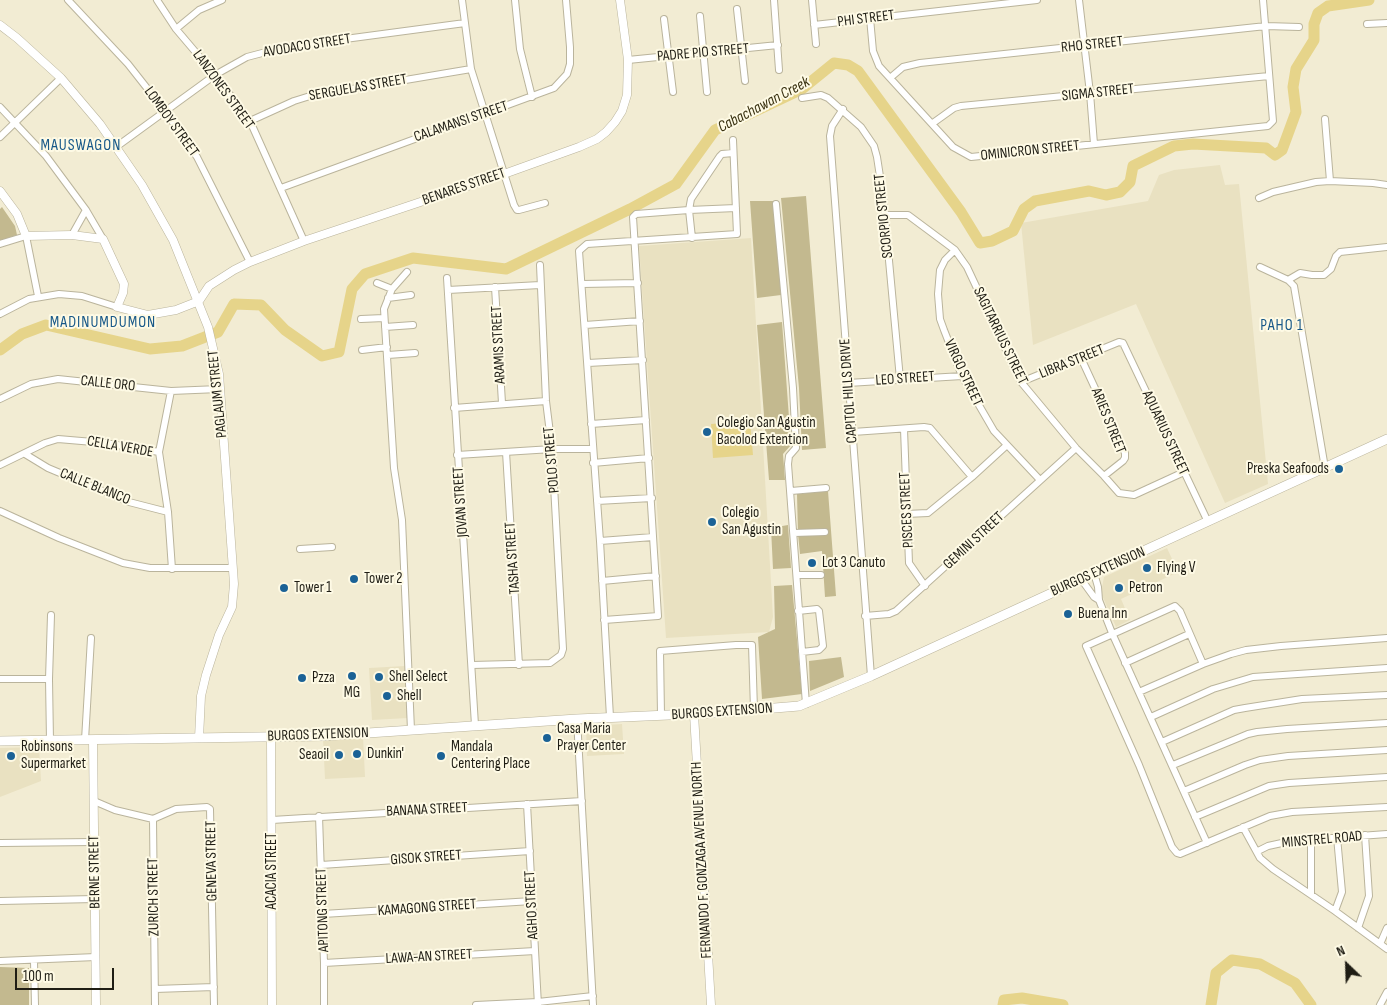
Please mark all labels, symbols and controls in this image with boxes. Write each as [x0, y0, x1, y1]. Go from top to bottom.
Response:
street label: PHI STREET [837, 7, 895, 31]
street label: AVODACO STREET [262, 30, 352, 62]
street label: RHO STREET [1060, 33, 1124, 57]
street label: PADRE PIO STREET [656, 40, 750, 66]
street label: LANZONES STREET [188, 47, 258, 133]
street label: SERGUELAS STREET [308, 71, 408, 105]
water label: Cabachawan Creek [715, 73, 813, 137]
street label: SIGMA STREET [1061, 80, 1135, 106]
street label: LOMBOY STREET [140, 84, 202, 160]
street label: CALAMANSI STREET [412, 97, 510, 147]
district label: MAUSWAGON [39, 136, 123, 156]
street label: OMINICRON STREET [980, 137, 1080, 165]
street label: BENARES STREET [420, 164, 508, 210]
street label: SCORPIO STREET [871, 173, 897, 259]
street label: SAGITARRIUS STREET [969, 284, 1031, 388]
street label: ARAMIS STREET [488, 305, 510, 385]
district label: MADINUMDUMON [48, 313, 158, 333]
district label: PAHO 1 [1260, 316, 1304, 336]
street label: VIRGO STREET [940, 337, 986, 409]
street label: CAPITOL HILLS DRIVE [836, 338, 862, 444]
street label: LIBRA STREET [1037, 341, 1107, 383]
street label: PAGLAUM STREET [204, 349, 232, 439]
street label: LEO STREET [875, 368, 935, 390]
street label: CALLE ORO [80, 372, 136, 396]
street label: ARIES STREET [1087, 386, 1129, 456]
street label: AQUARIUS STREET [1138, 388, 1192, 478]
place label: Colegio San Agustin Bacolod Extention [717, 414, 816, 449]
street label: POLO STREET [540, 426, 564, 494]
marker: Colegio San Agustin Bacolod Extention [701, 426, 713, 438]
street label: CELLA VERDE [85, 432, 155, 462]
place label: Preska Seafoods [1247, 460, 1329, 478]
marker: Preska Seafoods [1333, 463, 1345, 475]
street label: CALLE BLANCO [57, 465, 133, 509]
street label: JOVAN STREET [450, 466, 472, 538]
street label: PISCES STREET [896, 472, 918, 548]
place label: Colegio San Agustin [722, 504, 781, 539]
street label: GEMINI STREET [940, 508, 1008, 574]
marker: Colegio San Agustin [706, 516, 718, 528]
street label: TASHA STREET [501, 521, 525, 595]
street label: BURGOS EXTENSION [1048, 543, 1148, 601]
place label: Lot 3 Canuto [822, 554, 885, 572]
marker: Lot 3 Canuto [806, 557, 818, 569]
place label: Flying V [1157, 559, 1196, 577]
marker: Flying V [1141, 562, 1153, 574]
place label: Tower 2 [364, 570, 403, 588]
marker: Tower 2 [348, 573, 360, 585]
place label: Tower 1 [294, 579, 332, 597]
place label: Petron [1129, 579, 1163, 597]
marker: Tower 1 [278, 582, 290, 594]
marker: Petron [1113, 582, 1125, 594]
place label: Buena Inn [1078, 605, 1127, 623]
marker: Buena Inn [1062, 608, 1074, 620]
place label: Shell Select [389, 668, 448, 686]
place label: Pzza [312, 669, 335, 687]
marker: MG [346, 670, 358, 682]
marker: Shell Select [373, 671, 385, 683]
marker: Pzza [296, 672, 308, 684]
place label: MG [344, 684, 360, 702]
place label: Shell [397, 687, 421, 705]
marker: Shell [381, 690, 393, 702]
street label: BURGOS EXTENSION [671, 699, 773, 725]
place label: Casa Maria Prayer Center [557, 720, 626, 755]
street label: BURGOS EXTENSION [267, 724, 369, 746]
marker: Casa Maria Prayer Center [541, 732, 553, 744]
place label: Robinsons Supermarket [21, 738, 86, 773]
place label: Mandala Centering Place [451, 738, 530, 773]
place label: Dunkin' [367, 745, 404, 763]
place label: Seaoil [299, 746, 329, 764]
marker: Dunkin' [351, 748, 363, 760]
marker: Seaoil [333, 749, 345, 761]
marker: Robinsons Supermarket [5, 750, 17, 762]
marker: Mandala Centering Place [435, 750, 447, 762]
street label: FERNANDO F. GONZAGA AVENUE NORTH [688, 761, 716, 959]
street label: BANANA STREET [386, 799, 468, 821]
street label: GENEVA STREET [202, 821, 222, 901]
street label: MINSTREL ROAD [1281, 828, 1363, 852]
street label: ACACIA STREET [263, 833, 281, 909]
street label: BERNE STREET [85, 835, 105, 909]
street label: GISOK STREET [390, 847, 462, 869]
street label: ZURICH STREET [144, 858, 164, 936]
street label: APITONG STREET [313, 868, 333, 952]
street label: AGHO STREET [521, 870, 543, 940]
street label: KAMAGONG STREET [377, 896, 477, 920]
north arrow [1322, 940, 1372, 990]
text: N [1334, 942, 1348, 960]
street label: LAWA-AN STREET [385, 946, 473, 968]
scale bar [18, 958, 116, 990]
text: 100 m [23, 967, 54, 986]

